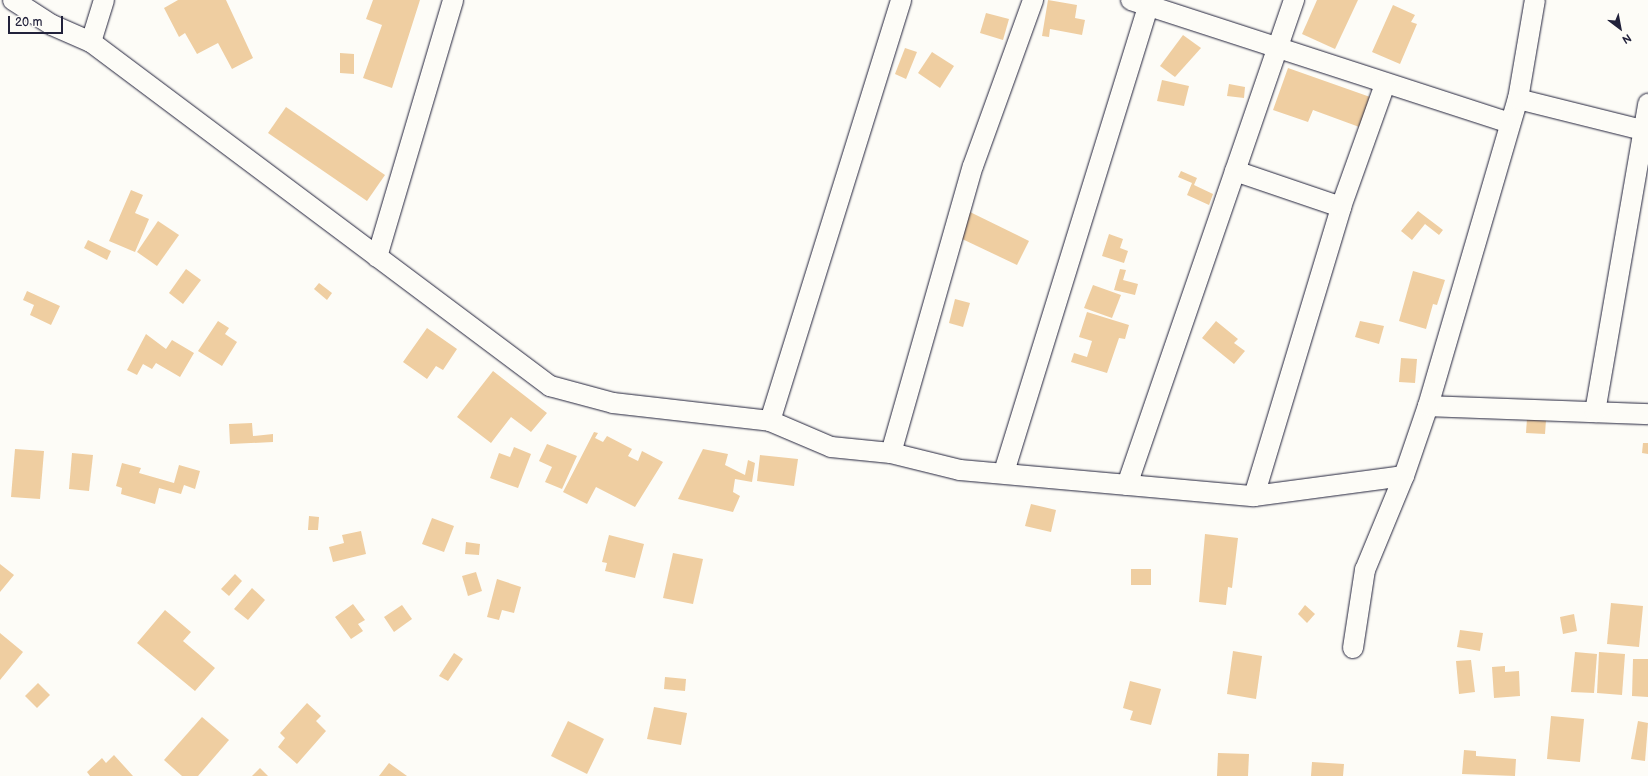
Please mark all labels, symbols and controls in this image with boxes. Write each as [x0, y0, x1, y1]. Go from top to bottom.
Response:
scale bar [10, 8, 65, 34]
north arrow [1600, 8, 1640, 48]
text: 20 m [15, 15, 42, 30]
text: N [1620, 31, 1634, 46]

